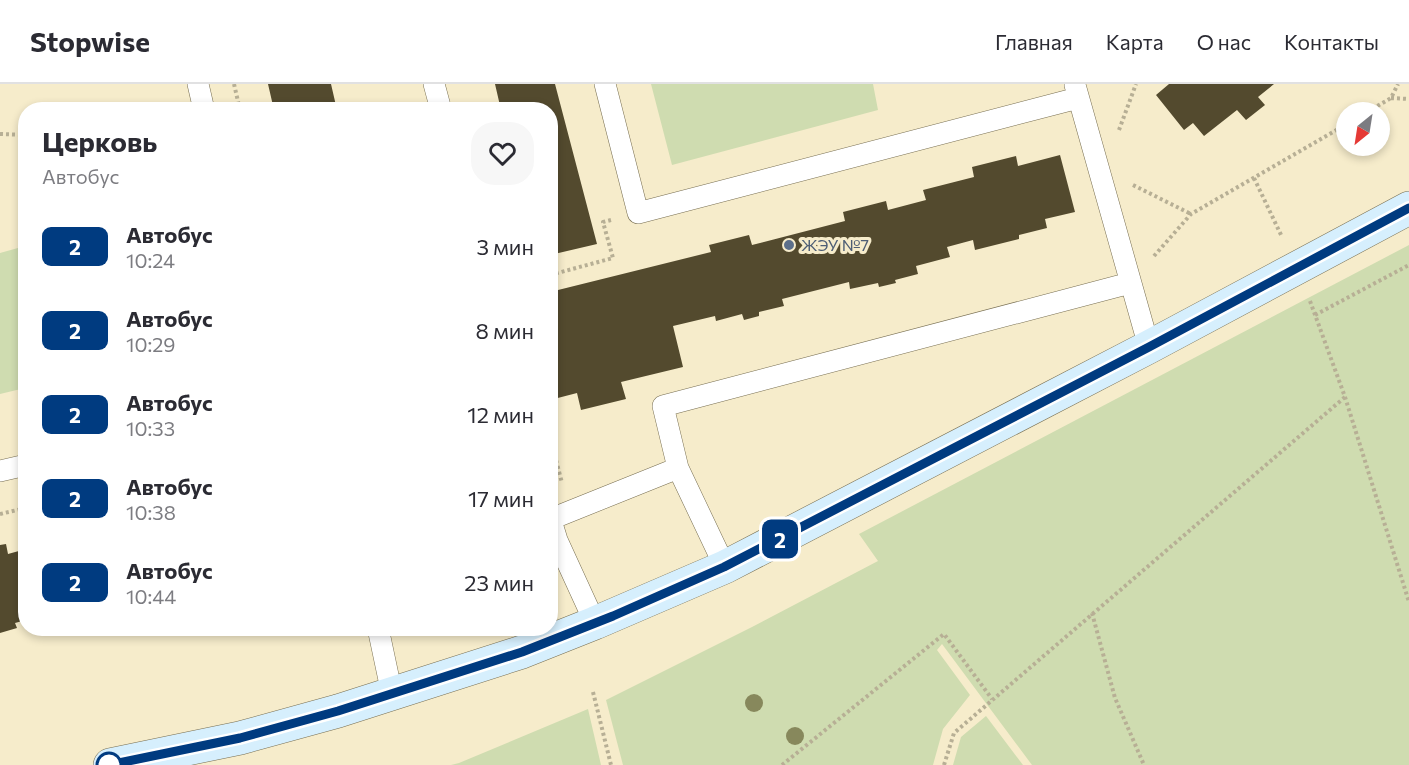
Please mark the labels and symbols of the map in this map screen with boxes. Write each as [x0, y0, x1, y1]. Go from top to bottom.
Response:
north arrow [1336, 102, 1390, 156]
place label: ЖЭУ №7 [801, 235, 869, 254]
marker: ЖЭУ №7 [782, 238, 796, 252]
line badge: 2 [760, 520, 800, 558]
unlabelled marker [96, 752, 122, 765]

